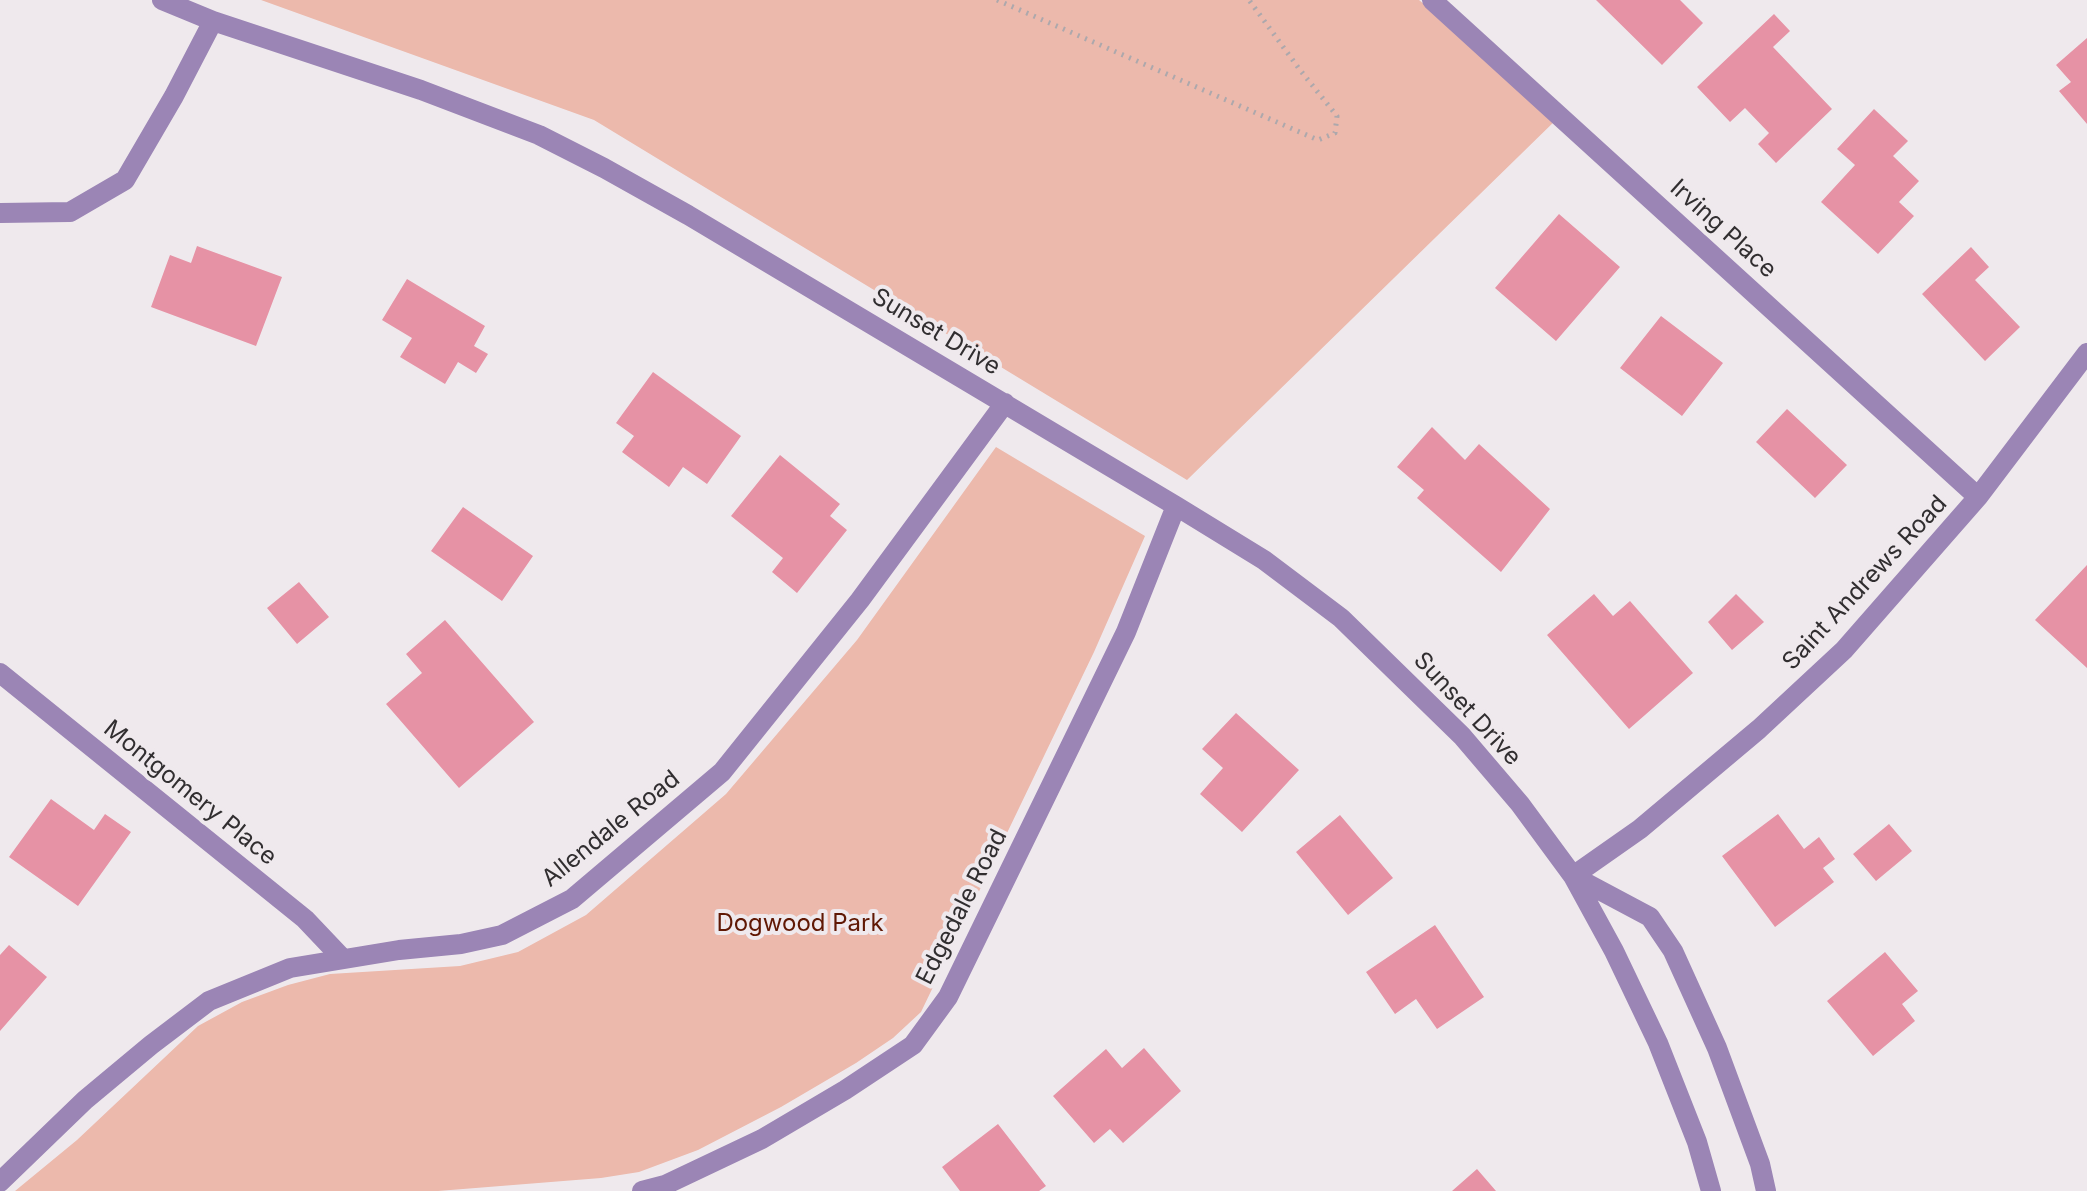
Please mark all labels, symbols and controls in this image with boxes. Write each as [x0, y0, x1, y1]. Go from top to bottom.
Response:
street label: Irving Place [1664, 174, 1782, 284]
street label: Sunset Drive [867, 282, 1005, 382]
street label: Saint Andrews Road [1777, 490, 1953, 676]
street label: Sunset Drive [1407, 646, 1527, 772]
street label: Montgomery Place [98, 714, 282, 872]
street label: Allendale Road [536, 765, 686, 893]
street label: Edgedale Road [910, 825, 1014, 989]
park label: Dogwood Park [716, 910, 884, 938]

